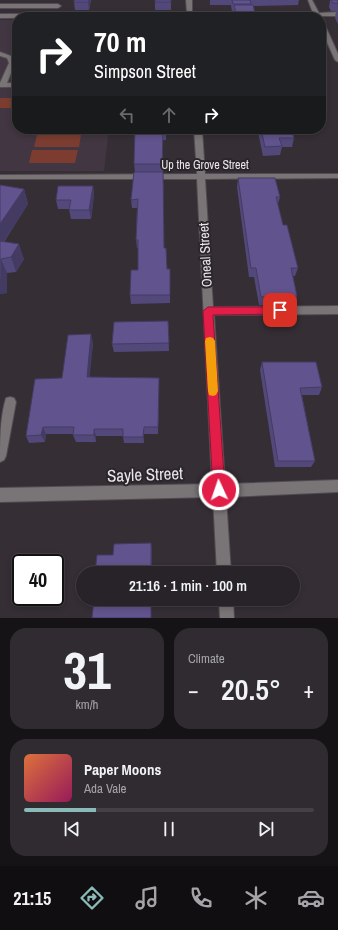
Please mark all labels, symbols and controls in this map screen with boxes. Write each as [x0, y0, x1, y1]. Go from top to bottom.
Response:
text: 70 m [94, 23, 146, 61]
icon: right [28, 28, 80, 80]
text: Simpson Street [94, 59, 196, 84]
icon: left [116, 104, 138, 126]
icon: ahead [158, 104, 180, 126]
icon: right [200, 104, 222, 126]
street label: Up the Grove Street [161, 157, 249, 173]
street label: Oneal Street [194, 222, 216, 288]
pin [263, 293, 297, 327]
icon: arrive [269, 299, 291, 321]
street label: Sayle Street [107, 461, 183, 487]
position arrow [198, 469, 240, 511]
speed limit sign: 40 [12, 554, 64, 606]
text: 21:16 · 1 min · 100 m [129, 575, 247, 596]
text: 31 [63, 635, 111, 705]
text: Climate [188, 650, 225, 667]
text: 20.5° [221, 669, 281, 709]
text: − [188, 675, 199, 705]
text: + [303, 675, 314, 705]
text: km/h [75, 696, 99, 713]
text: Paper Moons [84, 759, 161, 780]
text: Ada Vale [84, 780, 126, 797]
icon: previous [61, 818, 83, 840]
icon: pause [158, 818, 180, 840]
icon: next [255, 818, 277, 840]
icon: directions [78, 884, 106, 912]
icon: music [133, 884, 161, 912]
icon: phone [187, 884, 215, 912]
icon: climate [242, 884, 270, 912]
icon: car [297, 884, 325, 912]
text: 21:15 [13, 886, 51, 911]

